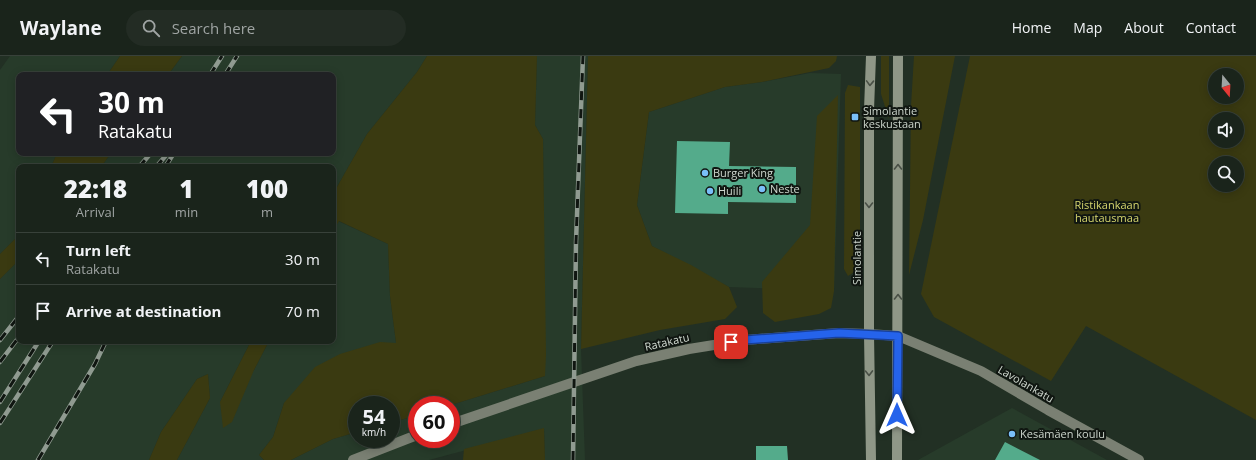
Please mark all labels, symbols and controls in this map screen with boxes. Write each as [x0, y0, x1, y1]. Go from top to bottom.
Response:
search box [126, 10, 406, 46]
text: Waylane [20, 15, 102, 41]
icon: search [140, 17, 162, 39]
text: Search here [172, 18, 255, 38]
text: Home [1012, 18, 1051, 37]
text: Map [1073, 18, 1102, 37]
text: About [1124, 18, 1164, 37]
text: Contact [1186, 18, 1236, 37]
north arrow [1208, 68, 1244, 104]
map controls [1208, 68, 1244, 192]
one-way arrow [866, 80, 875, 86]
text: 30 m [98, 83, 165, 121]
icon: left [32, 88, 84, 140]
place label: Simolantie keskustaan [863, 103, 921, 131]
marker: Simolantie keskustaan [850, 112, 860, 122]
button: sound [1208, 112, 1244, 148]
text: Ratakatu [98, 119, 172, 143]
button: search [1208, 156, 1244, 192]
one-way arrow [894, 164, 902, 170]
place label: Burger King [713, 165, 773, 180]
marker: Burger King [700, 168, 710, 178]
text: 22:18 [64, 172, 127, 205]
text: 1 [179, 172, 194, 205]
text: 100 [246, 172, 288, 205]
place label: Neste [770, 181, 800, 196]
place label: Huili [718, 183, 741, 198]
marker: Neste [757, 184, 767, 194]
marker: Huili [705, 186, 715, 196]
park label: Ristikankaan hautausmaa [1075, 197, 1139, 225]
one-way arrow [865, 202, 873, 208]
text: Arrival [76, 203, 115, 221]
text: min [175, 203, 198, 221]
text: m [261, 203, 273, 221]
street label: Simolantie [849, 231, 864, 285]
text: Turn left [66, 240, 131, 260]
icon: left [32, 248, 54, 270]
text: 30 m [285, 249, 320, 269]
text: Ratakatu [66, 260, 120, 278]
one-way arrow [894, 294, 902, 300]
icon: arrive [32, 300, 54, 322]
text: Arrive at destination [66, 301, 221, 321]
text: 70 m [285, 301, 320, 321]
pin [714, 325, 748, 359]
street label: Ratakatu [643, 329, 691, 354]
icon: arrive [720, 331, 742, 353]
street label: Lavolankatu [996, 362, 1057, 406]
one-way arrow [865, 370, 874, 376]
position arrow [876, 394, 918, 436]
speed limit sign: 60 [408, 396, 460, 448]
text: 54 [363, 403, 385, 430]
text: km/h [362, 425, 386, 439]
place label: Kesämäen koulu [1020, 426, 1105, 441]
marker: Kesämäen koulu [1007, 429, 1017, 439]

